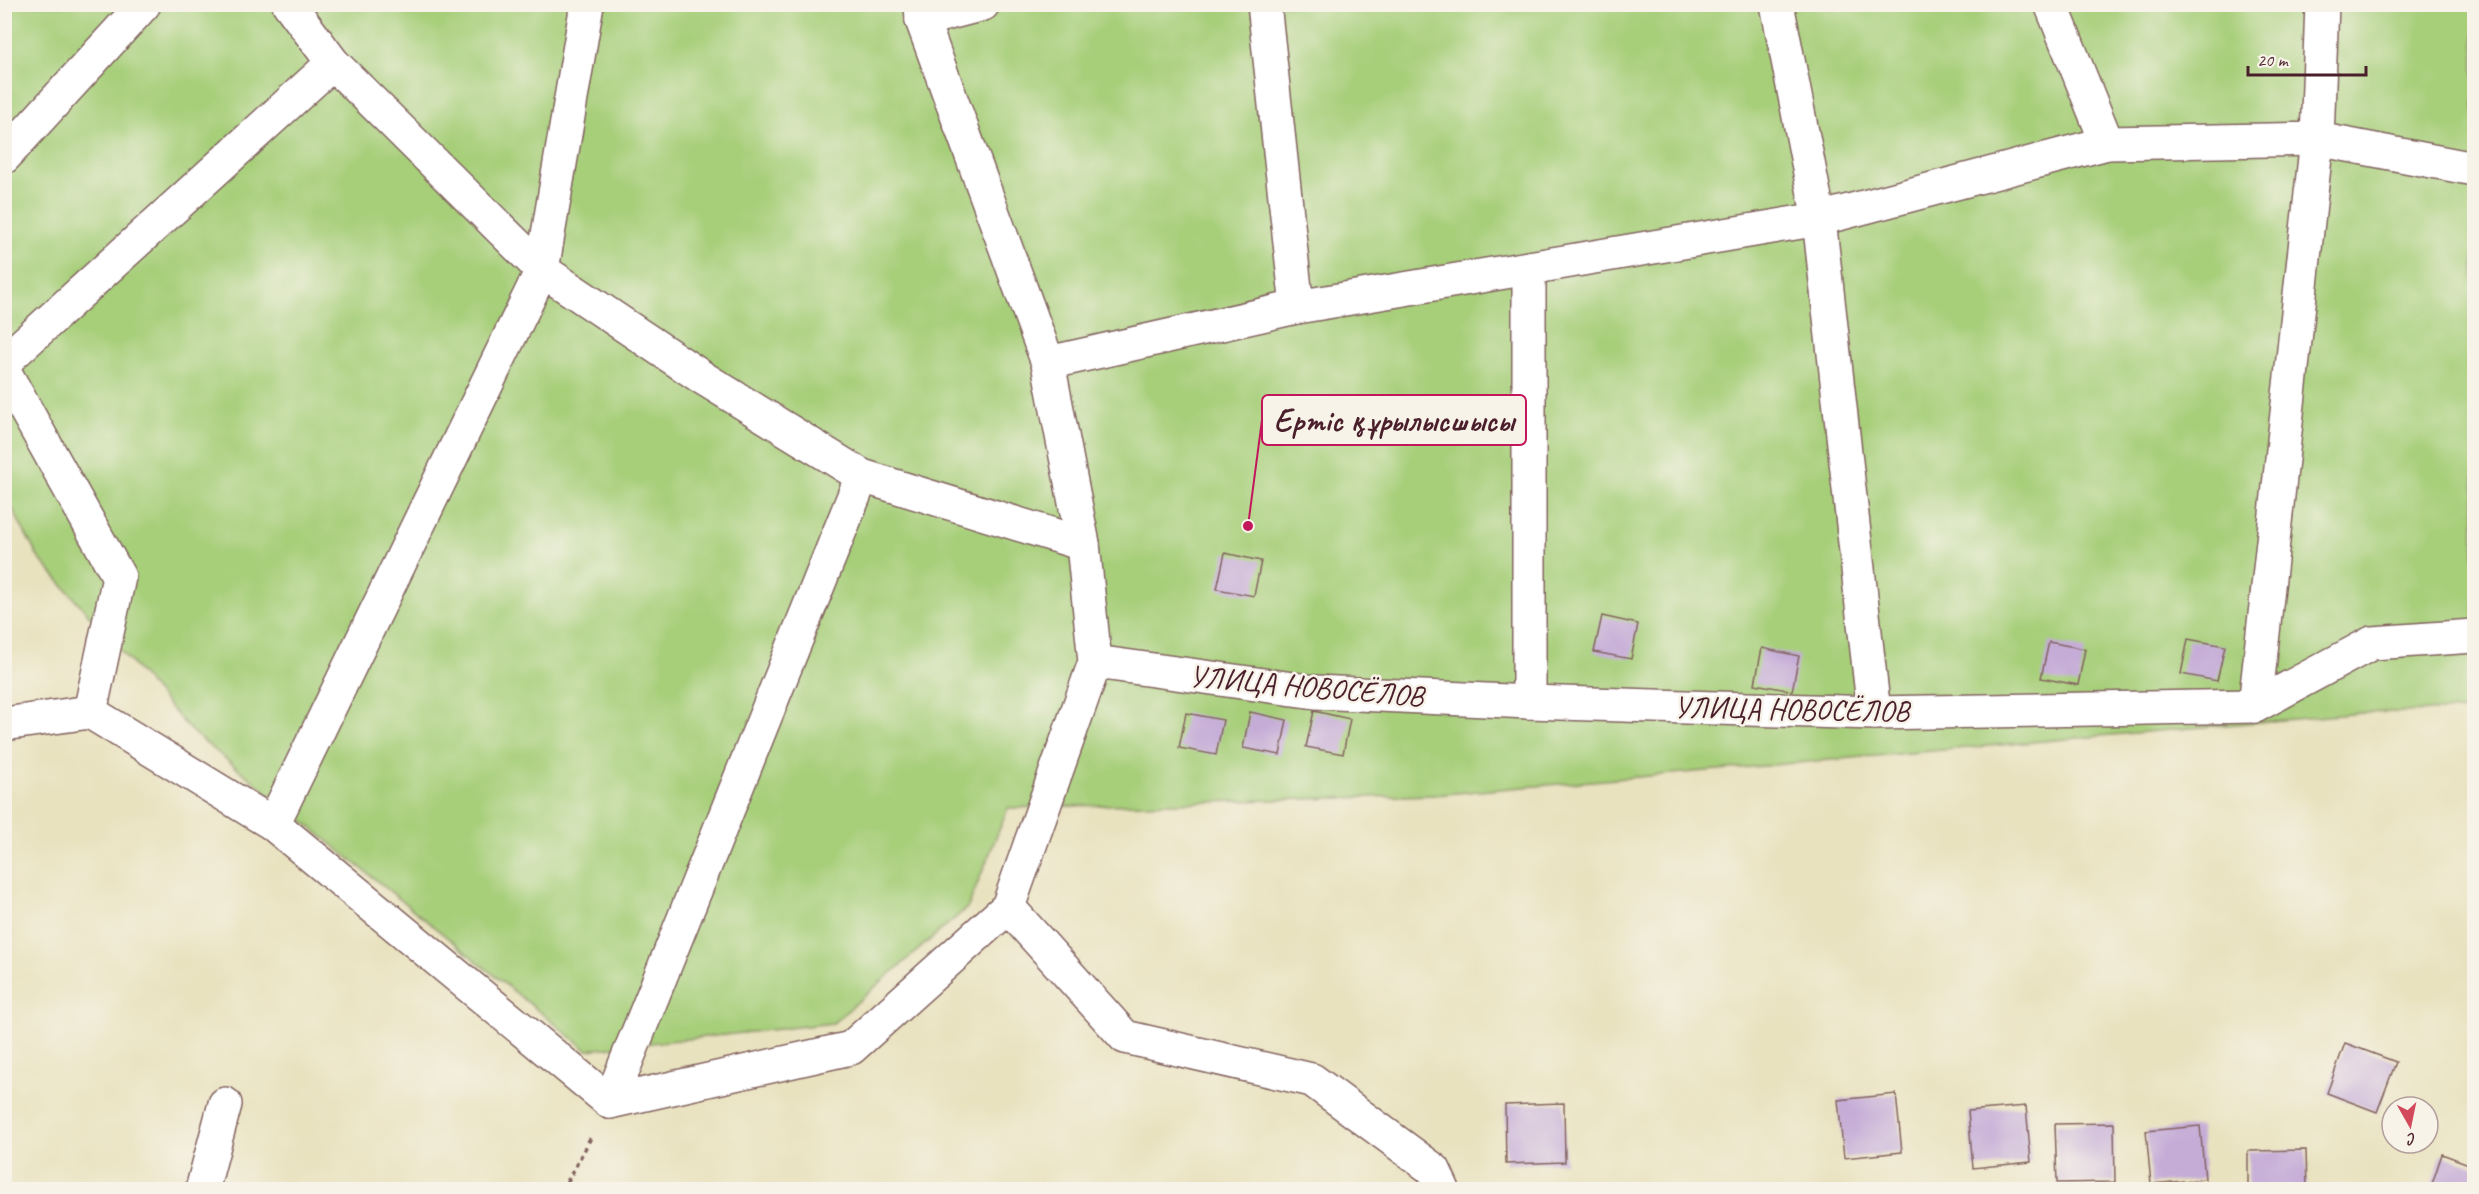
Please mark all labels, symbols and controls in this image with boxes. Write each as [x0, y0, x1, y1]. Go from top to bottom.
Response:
scale bar [2248, 39, 2366, 77]
text: 20 m [2257, 49, 2290, 71]
callout: Ертіс құрылысшысы [1262, 395, 1526, 445]
text: Ертіс құрылысшысы [1274, 400, 1516, 441]
street label: УЛИЦА НОВОСЁЛОВ [1188, 657, 1428, 715]
street label: УЛИЦА НОВОСЁЛОВ [1674, 688, 1912, 730]
north arrow [2380, 1095, 2440, 1155]
text: С [2405, 1128, 2418, 1150]

